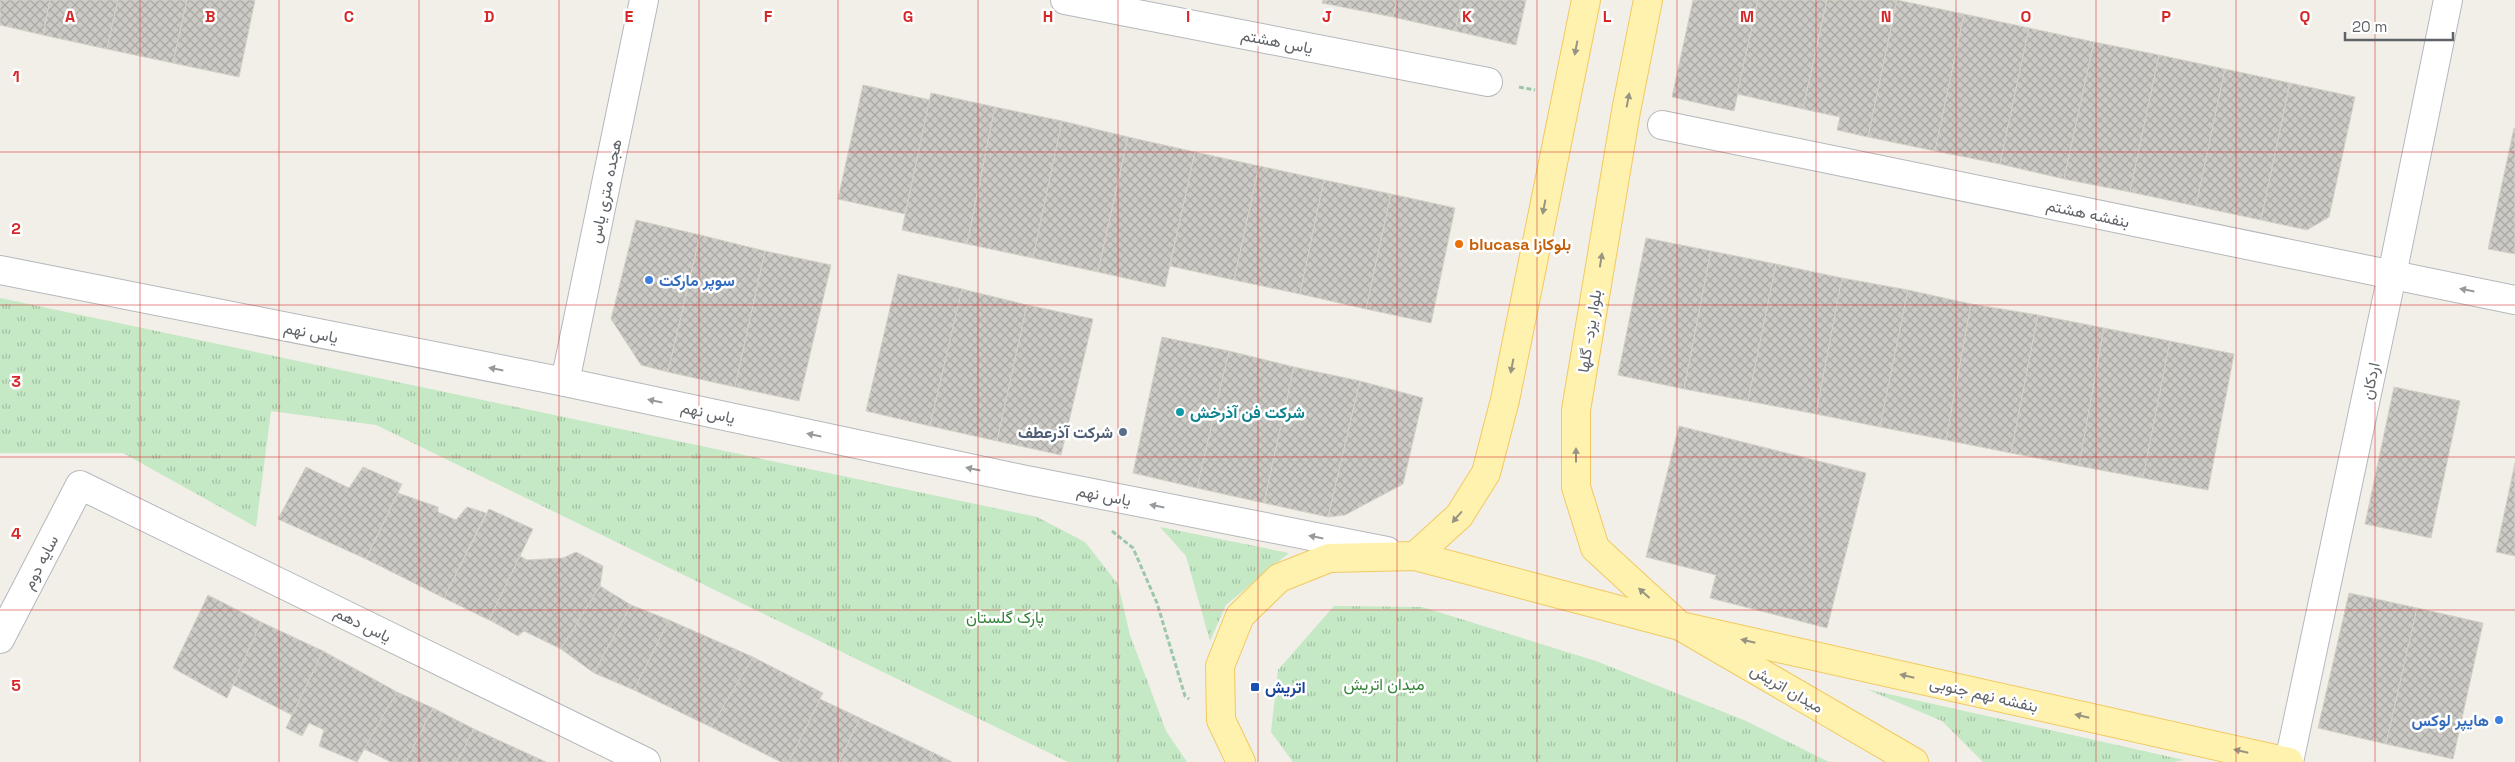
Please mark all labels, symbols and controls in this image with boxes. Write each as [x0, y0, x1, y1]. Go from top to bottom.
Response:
text: A [65, 6, 75, 27]
text: B [205, 6, 215, 27]
text: C [344, 6, 354, 27]
text: D [484, 6, 494, 27]
text: E [625, 6, 634, 27]
text: F [764, 6, 773, 27]
text: G [903, 6, 913, 27]
text: H [1043, 6, 1053, 27]
text: I [1186, 6, 1190, 27]
text: J [1322, 6, 1332, 27]
text: K [1462, 6, 1472, 27]
text: L [1603, 6, 1612, 27]
text: M [1740, 6, 1754, 27]
text: N [1881, 6, 1891, 27]
text: O [2021, 6, 2032, 27]
text: P [2161, 6, 2171, 27]
text: Q [2300, 6, 2311, 27]
scale bar [2345, 10, 2452, 42]
text: 20 m [2352, 17, 2387, 36]
street label: یاس هشتم [1239, 24, 1315, 59]
one-way arrow [1572, 40, 1580, 56]
text: 1 [12, 66, 20, 87]
one-way arrow [1624, 92, 1632, 107]
street label: هجده متری یاس [584, 137, 627, 245]
street label: بنفشه هشتم [2044, 194, 2131, 233]
one-way arrow [1540, 199, 1548, 215]
text: 2 [11, 218, 21, 239]
place label: blucasa بلوکازا [1469, 234, 1571, 255]
marker: blucasa بلوکازا [1453, 238, 1465, 250]
one-way arrow [1597, 252, 1605, 268]
place label: سوپر مارکت [659, 270, 735, 292]
marker: سوپر مارکت [643, 274, 655, 286]
one-way arrow [2460, 286, 2475, 294]
street label: بلوار یزد- گلها [1573, 288, 1606, 374]
street label: یاس نهم [282, 317, 340, 348]
one-way arrow [1508, 359, 1516, 374]
street label: اردکان [2356, 361, 2385, 402]
one-way arrow [488, 364, 504, 372]
text: 3 [11, 371, 21, 392]
one-way arrow [648, 397, 663, 405]
street label: یاس نهم [679, 397, 737, 428]
place label: شرکت فن آذرخش [1190, 402, 1305, 423]
marker: شرکت فن آذرخش [1174, 406, 1186, 418]
place label: شرکت آذرعطف [1018, 422, 1113, 443]
marker: شرکت آذرعطف [1117, 426, 1129, 438]
one-way arrow [807, 431, 822, 439]
one-way arrow [1572, 447, 1580, 463]
one-way arrow [966, 465, 981, 473]
street label: یاس نهم [1075, 480, 1133, 511]
one-way arrow [1148, 501, 1164, 509]
one-way arrow [1451, 510, 1463, 522]
text: 4 [11, 523, 21, 544]
street label: سایه دوم [18, 531, 63, 593]
one-way arrow [1308, 533, 1324, 541]
one-way arrow [1639, 587, 1651, 599]
street label: یاس دهم [331, 602, 395, 647]
park label: پارک گلستان [966, 607, 1044, 629]
one-way arrow [1741, 637, 1756, 645]
street label: میدان اتریش [1746, 659, 1827, 718]
one-way arrow [1898, 672, 1914, 680]
street label: بنفشه نهم جنوبی [1928, 672, 2040, 717]
park label: میدان اتریش [1343, 674, 1425, 695]
text: 5 [11, 675, 21, 696]
place label: اتریش [1265, 677, 1306, 698]
marker: اتریش [1249, 681, 1261, 693]
place label: هایپر لوکس [2412, 710, 2489, 732]
one-way arrow [2075, 712, 2090, 720]
marker: هایپر لوکس [2493, 714, 2505, 726]
one-way arrow [2233, 747, 2248, 755]

